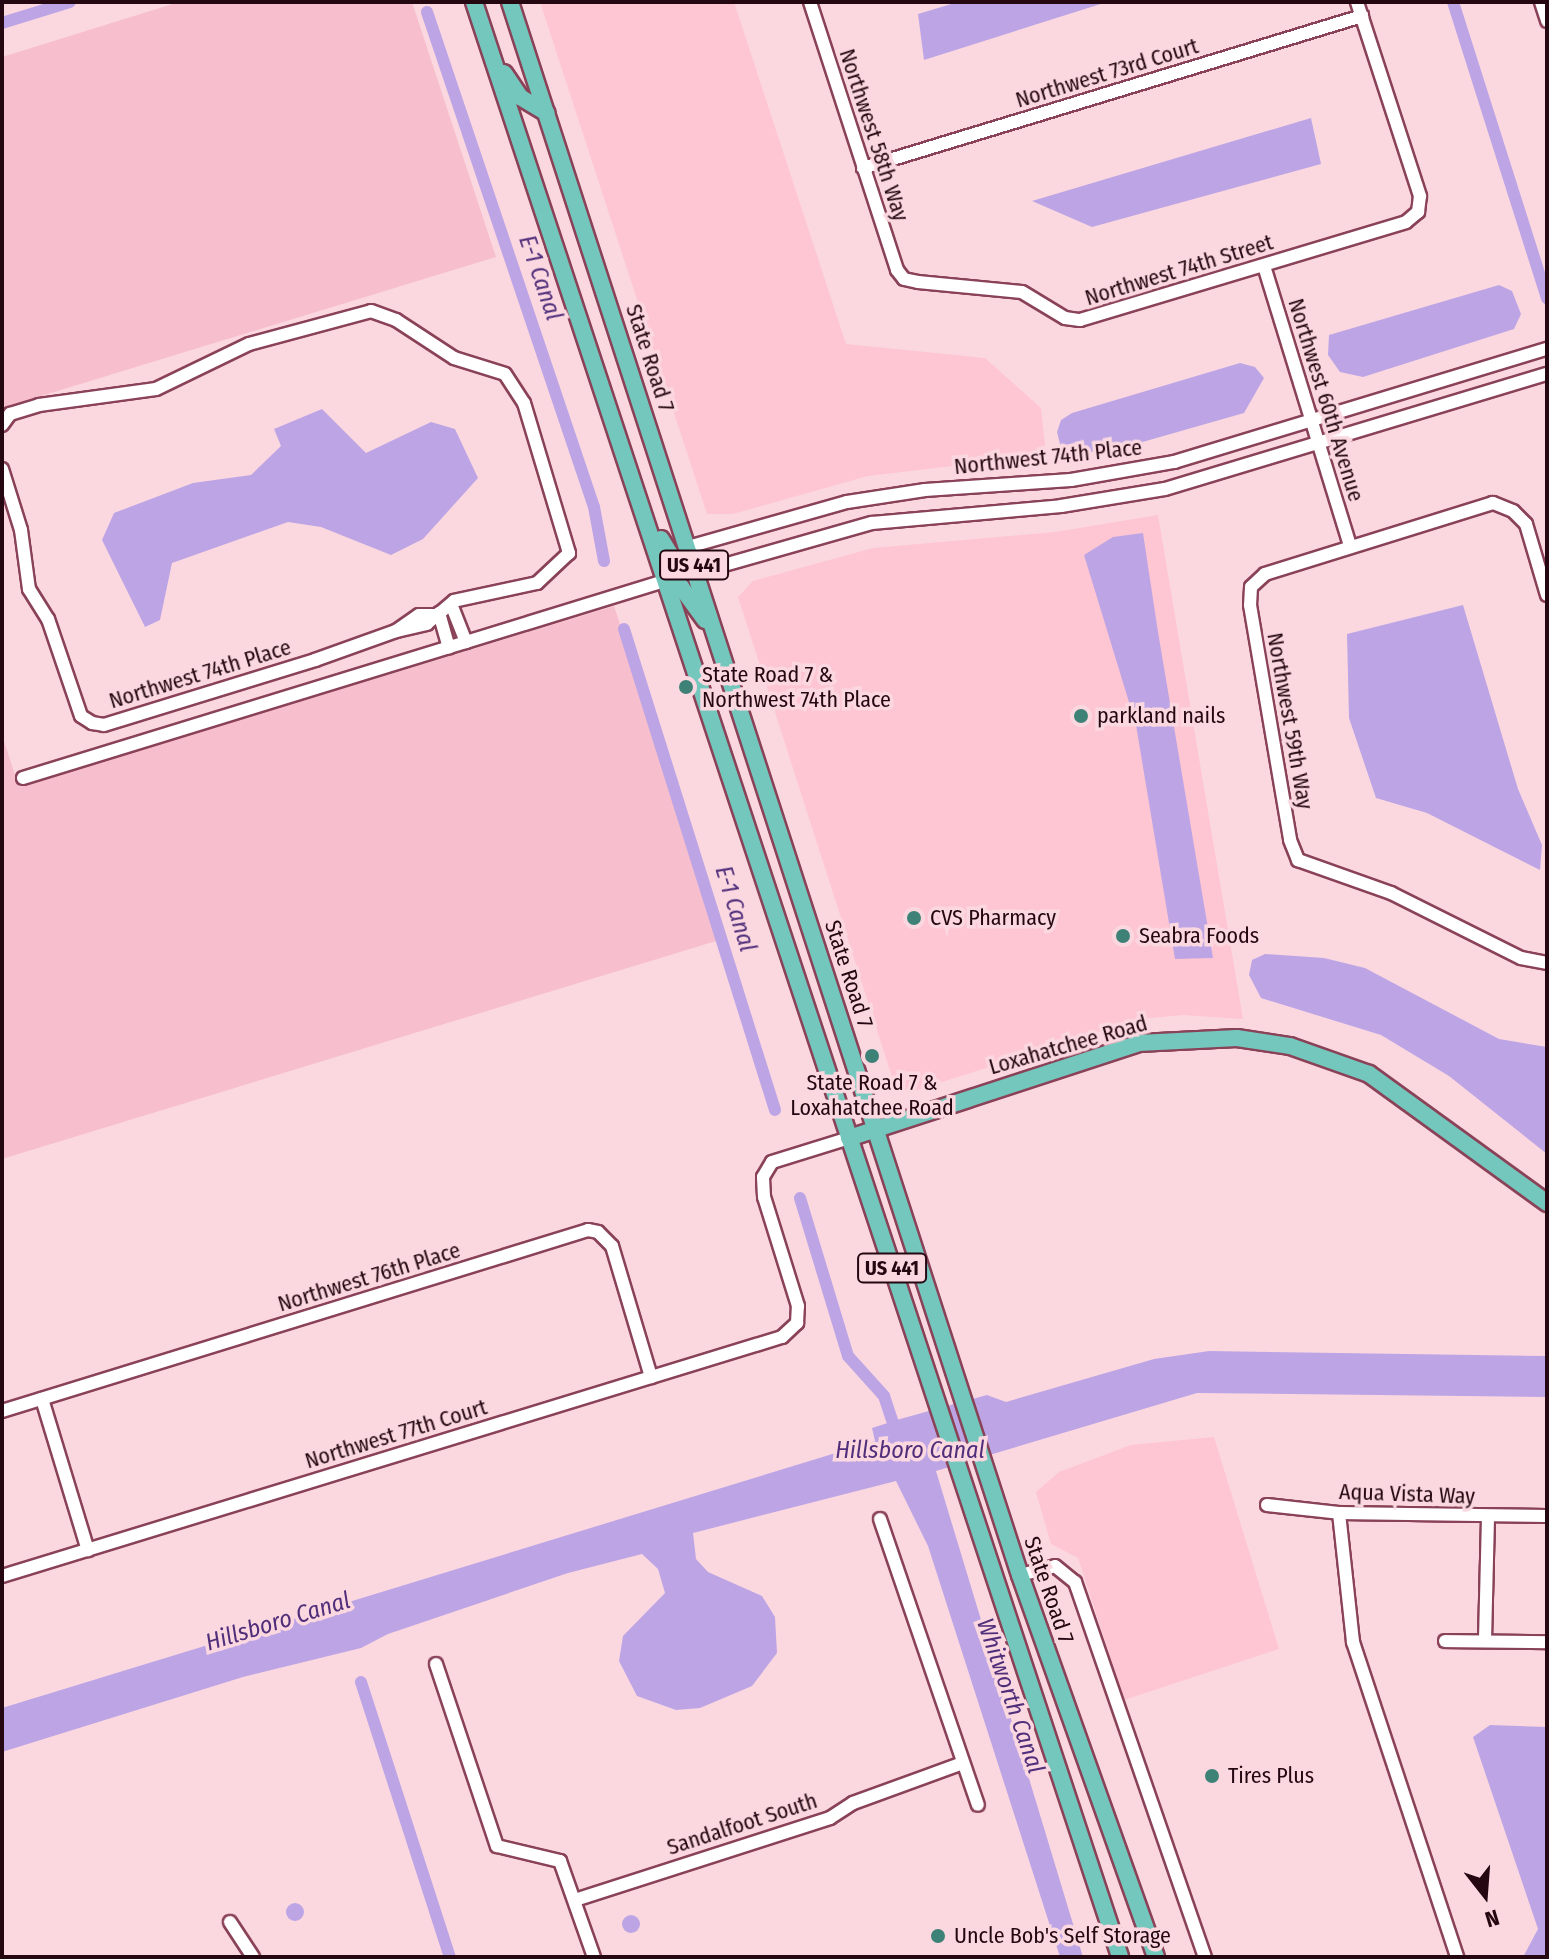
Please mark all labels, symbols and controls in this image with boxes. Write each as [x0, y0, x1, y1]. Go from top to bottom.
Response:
street label: Northwest 73rd Court [1012, 33, 1202, 113]
street label: Northwest 58th Way [834, 46, 914, 224]
street label: Northwest 74th Street [1082, 229, 1276, 311]
water label: E-1 Canal [512, 232, 568, 324]
street label: Northwest 60th Avenue [1283, 295, 1369, 505]
street label: State Road 7 [620, 301, 680, 415]
street label: Northwest 74th Place [953, 434, 1143, 480]
road number: US 441 [658, 549, 730, 581]
street label: Northwest 59th Way [1261, 631, 1319, 811]
street label: Northwest 74th Place [106, 634, 294, 714]
place label: State Road 7 & Northwest 74th Place [702, 661, 891, 712]
marker: State Road 7 & Northwest 74th Place [677, 678, 695, 696]
place label: parkland nails [1097, 703, 1225, 729]
marker: parkland nails [1072, 707, 1090, 725]
water label: E-1 Canal [708, 863, 762, 955]
place label: CVS Pharmacy [930, 905, 1056, 931]
marker: CVS Pharmacy [905, 909, 923, 927]
street label: State Road 7 [819, 917, 879, 1031]
place label: Seabra Foods [1139, 923, 1259, 949]
marker: Seabra Foods [1114, 927, 1132, 945]
street label: Loxahatchee Road [986, 1010, 1150, 1080]
marker: State Road 7 & Loxahatchee Road [863, 1047, 881, 1065]
place label: State Road 7 & Loxahatchee Road [790, 1069, 954, 1120]
street label: Northwest 76th Place [275, 1237, 463, 1317]
road number: US 441 [856, 1252, 928, 1284]
street label: Northwest 77th Court [302, 1394, 490, 1474]
water label: Hillsboro Canal [835, 1437, 985, 1465]
street label: Aqua Vista Way [1339, 1478, 1475, 1510]
street label: State Road 7 [1018, 1533, 1080, 1647]
water label: Hillsboro Canal [202, 1586, 354, 1658]
water label: Whitworth Canal [970, 1615, 1050, 1777]
place label: Tires Plus [1228, 1763, 1314, 1789]
marker: Tires Plus [1203, 1767, 1221, 1785]
street label: Sandalfoot South [664, 1787, 820, 1861]
north arrow [1445, 1855, 1525, 1935]
text: N [1482, 1904, 1502, 1933]
place label: Uncle Bob's Self Storage [954, 1923, 1171, 1949]
marker: Uncle Bob's Self Storage [929, 1927, 947, 1945]

